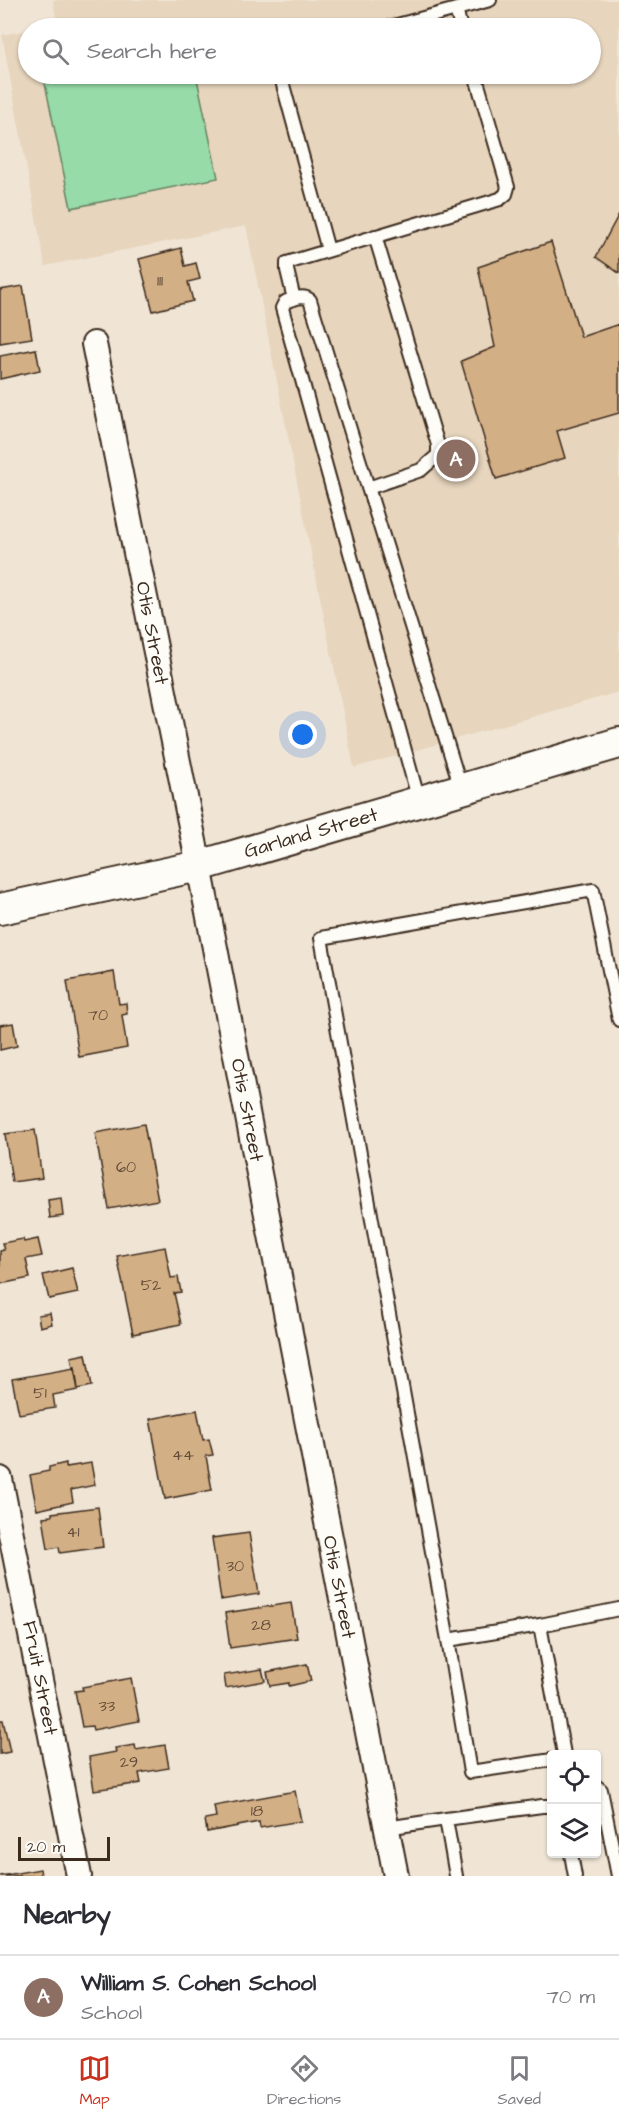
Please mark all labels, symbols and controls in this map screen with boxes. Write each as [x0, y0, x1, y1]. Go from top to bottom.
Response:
search box [18, 18, 601, 84]
icon: search [39, 35, 72, 68]
text: Search here [87, 36, 217, 67]
house number: 111 [157, 270, 163, 292]
pin: A [436, 436, 476, 482]
street label: Otis Street [128, 579, 176, 687]
your location [288, 720, 317, 749]
street label: Garland Street [241, 800, 381, 866]
house number: 70 [88, 1004, 108, 1026]
street label: Otis Street [223, 1056, 271, 1164]
house number: 60 [116, 1156, 136, 1178]
house number: 52 [141, 1274, 161, 1296]
house number: 51 [33, 1382, 47, 1404]
house number: 44 [172, 1444, 194, 1466]
house number: 41 [67, 1521, 79, 1543]
street label: Otis Street [315, 1533, 363, 1641]
house number: 30 [226, 1555, 244, 1577]
house number: 28 [251, 1614, 271, 1636]
street label: Fruit Street [15, 1618, 65, 1738]
house number: 33 [99, 1695, 115, 1717]
map controls [547, 1750, 601, 1858]
button: locate [547, 1750, 601, 1804]
house number: 29 [120, 1751, 138, 1773]
house number: 18 [251, 1800, 263, 1822]
button: layers [547, 1804, 601, 1858]
scale bar [18, 1834, 110, 1862]
text: 20 m [27, 1836, 65, 1858]
text: Nearby [24, 1897, 111, 1933]
text: William S. Cohen School [81, 1968, 316, 1999]
text: A [37, 1983, 50, 2011]
text: 70 m [547, 1983, 595, 2011]
text: School [81, 1999, 142, 2027]
tab: Map [78, 2052, 111, 2110]
tab: Directions [267, 2052, 341, 2110]
tab: Saved [497, 2052, 541, 2110]

